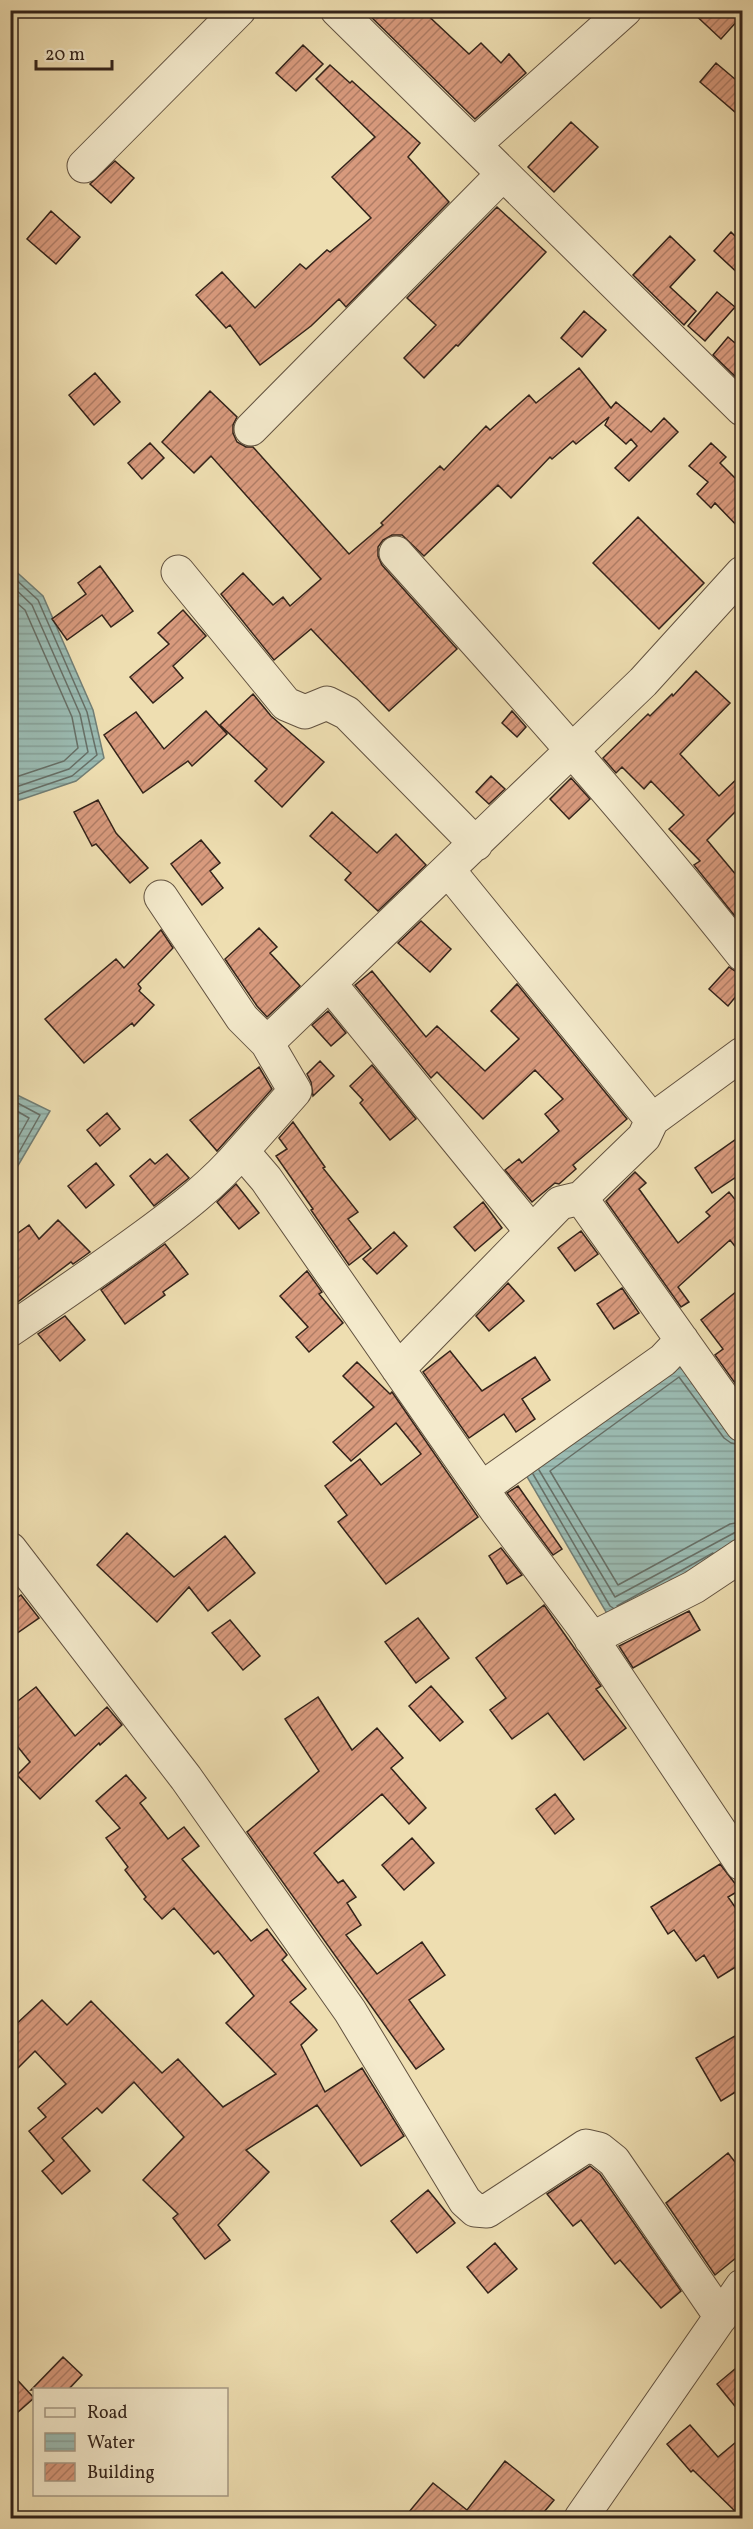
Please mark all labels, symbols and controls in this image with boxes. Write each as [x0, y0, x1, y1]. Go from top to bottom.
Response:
scale bar [36, 33, 112, 71]
text: 20 m [45, 43, 85, 68]
legend [33, 2388, 228, 2496]
text: Road [87, 2401, 128, 2426]
text: Water [87, 2431, 135, 2456]
text: Building [87, 2461, 155, 2486]

